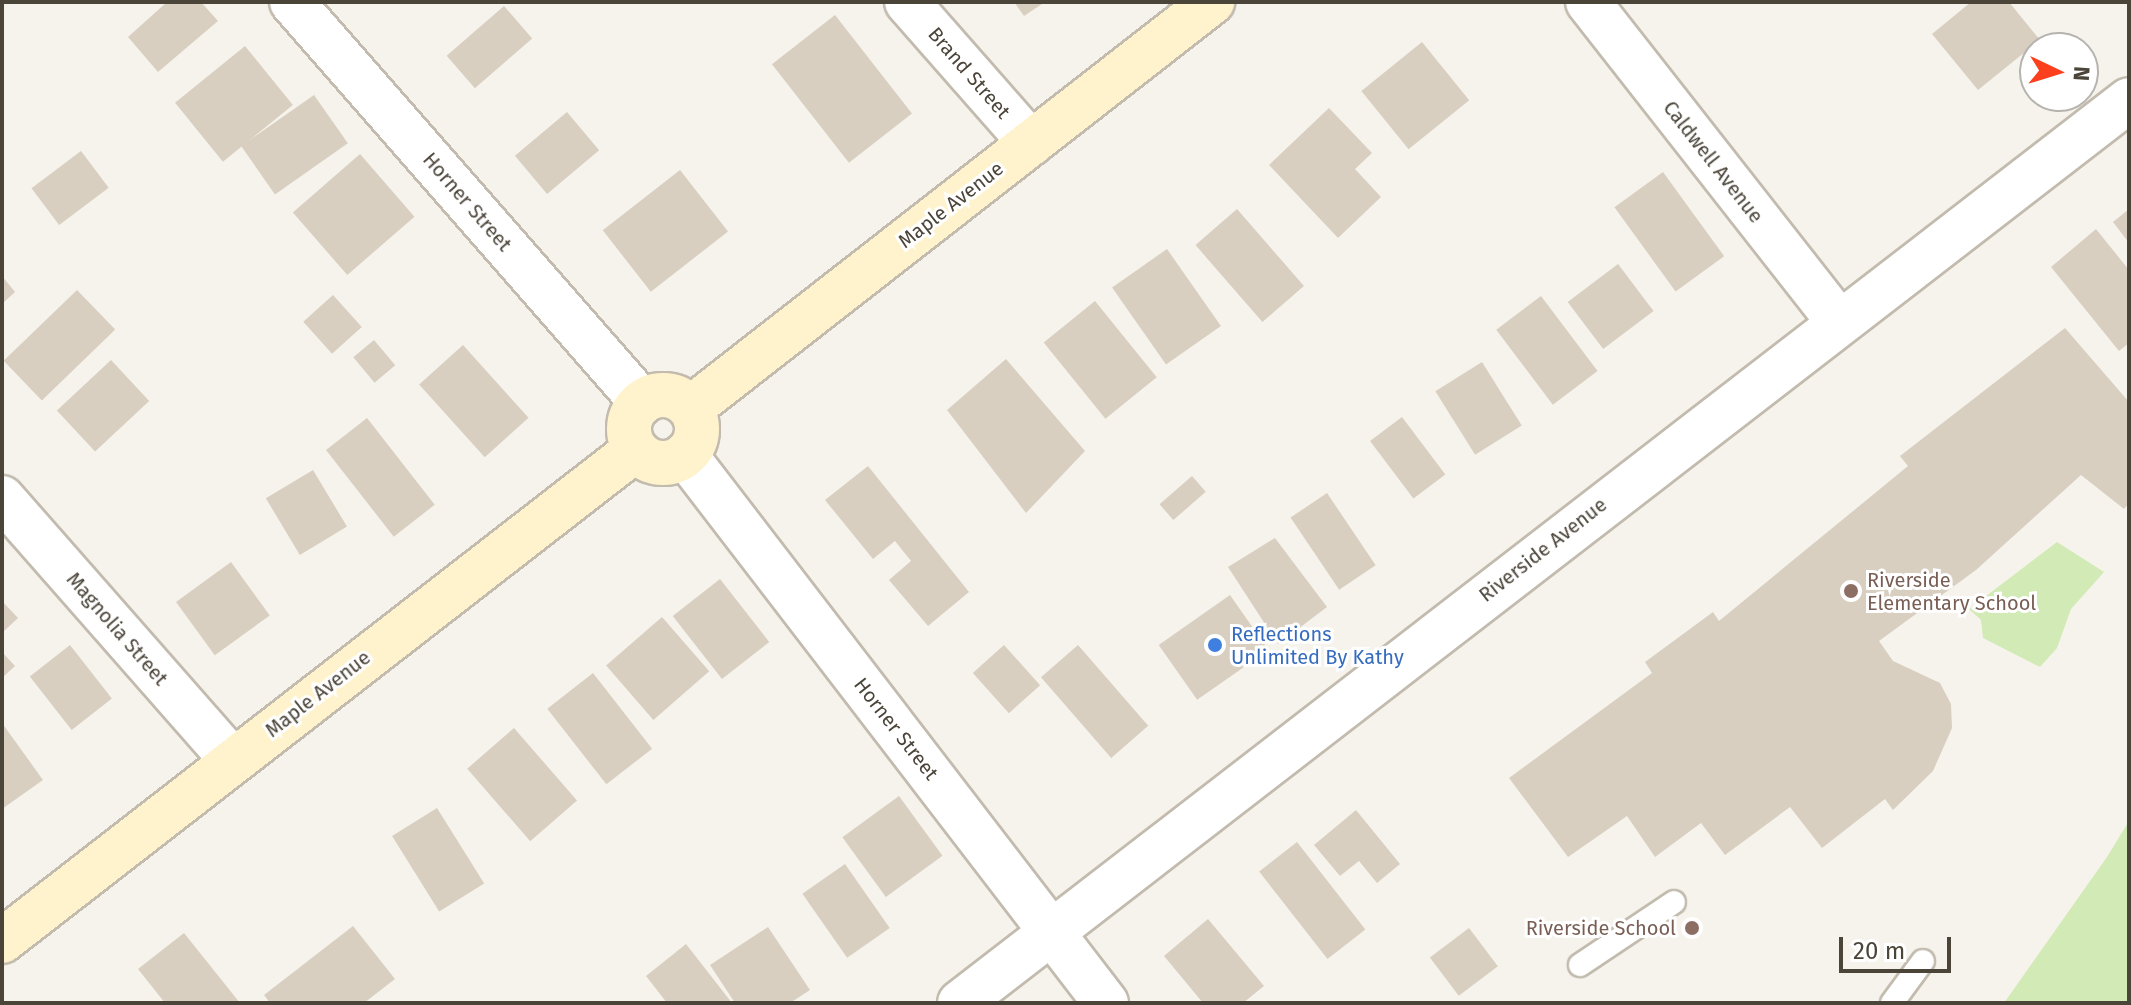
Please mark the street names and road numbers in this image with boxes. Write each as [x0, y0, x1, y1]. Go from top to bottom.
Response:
street label: Brand Street [923, 22, 1015, 124]
street label: Caldwell Avenue [1658, 96, 1768, 228]
street label: Horner Street [418, 148, 516, 256]
street label: Maple Avenue [894, 157, 1008, 253]
street label: Riverside Avenue [1474, 493, 1612, 607]
street label: Magnolia Street [61, 568, 173, 690]
street label: Maple Avenue [261, 646, 375, 742]
street label: Horner Street [849, 673, 943, 785]

